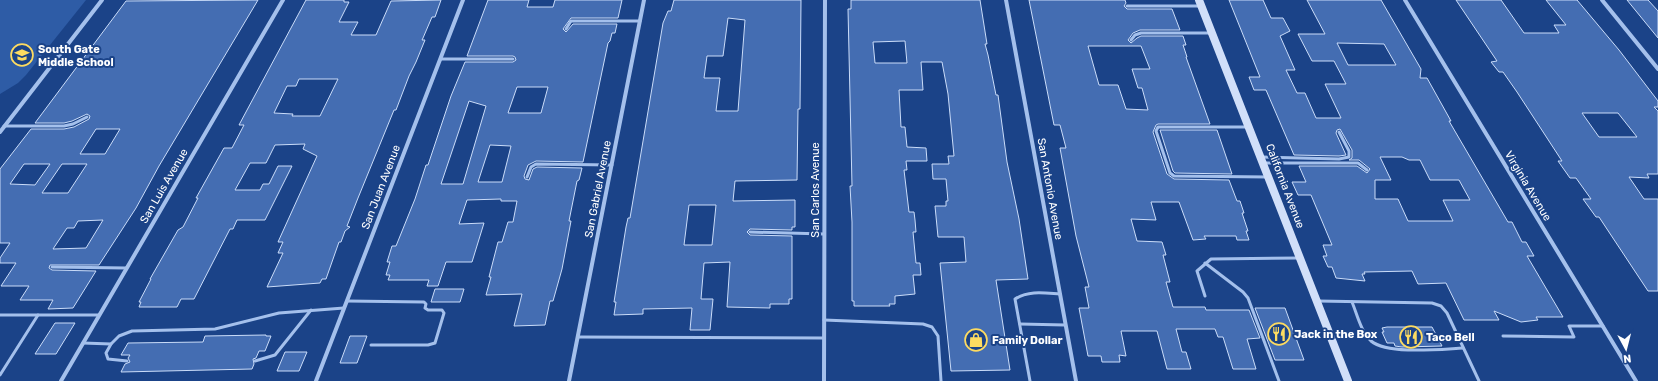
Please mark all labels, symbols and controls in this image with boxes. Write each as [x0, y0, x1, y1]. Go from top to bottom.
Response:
school or university icon: South Gate Middle School [9, 42, 35, 68]
place label: South Gate Middle School [38, 43, 114, 69]
street label: San Antonio Avenue [1035, 137, 1065, 241]
street label: San Gabriel Avenue [582, 139, 614, 239]
street label: San Carlos Avenue [809, 142, 822, 238]
street label: California Avenue [1263, 142, 1307, 230]
street label: San Juan Avenue [359, 143, 403, 231]
street label: San Luis Avenue [137, 146, 191, 226]
street label: Virginia Avenue [1502, 149, 1554, 223]
restaurant icon: Jack in the Box [1266, 321, 1292, 347]
restaurant icon: Taco Bell [1398, 324, 1424, 350]
shop icon: Family Dollar [963, 327, 989, 353]
place label: Jack in the Box [1294, 328, 1378, 341]
north arrow [1606, 329, 1646, 369]
place label: Taco Bell [1426, 331, 1475, 344]
place label: Family Dollar [992, 334, 1062, 347]
text: N [1622, 351, 1632, 365]

